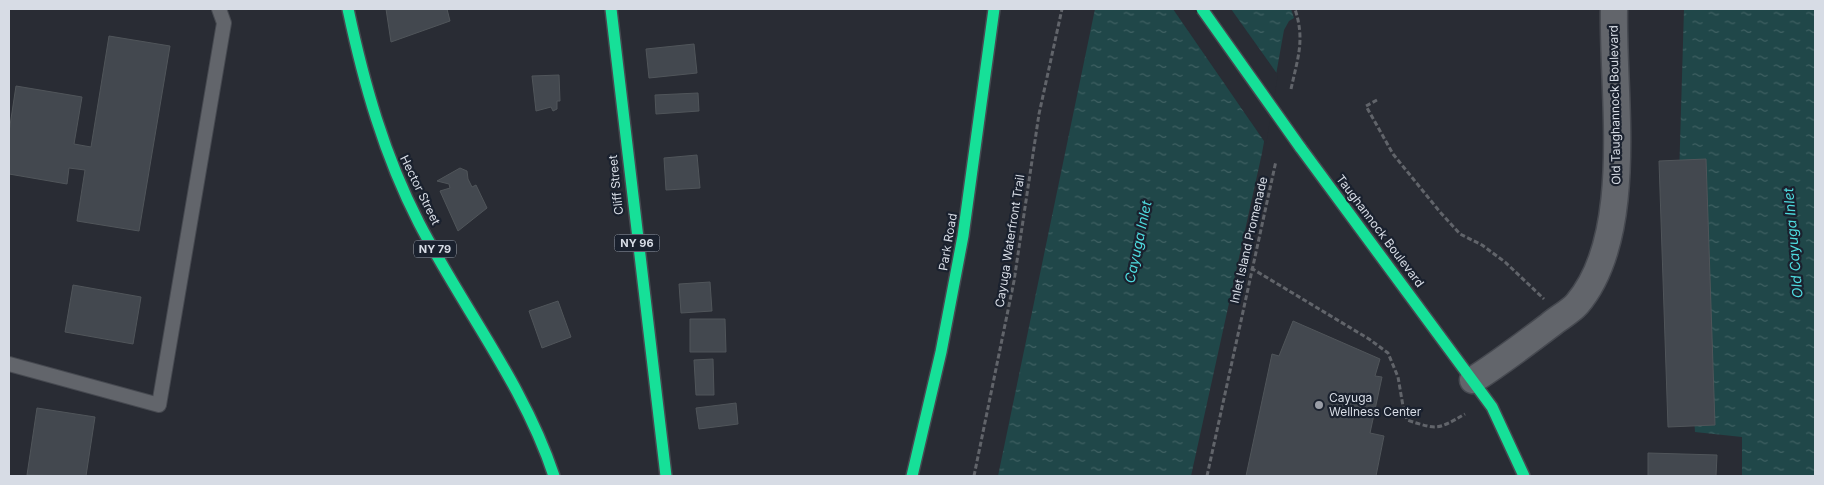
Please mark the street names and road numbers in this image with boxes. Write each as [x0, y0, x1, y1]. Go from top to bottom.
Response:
street label: Old Taughannock Boulevard [1606, 25, 1623, 185]
street label: Hector Street [397, 153, 444, 227]
street label: Cliff Street [605, 154, 626, 216]
street label: Taughannock Boulevard [1333, 171, 1428, 290]
street label: Cayuga Waterfront Trail [992, 173, 1027, 309]
street label: Inlet Island Promenade [1227, 175, 1270, 305]
street label: Park Road [935, 212, 960, 272]
road number: NY 96 [614, 234, 660, 252]
road number: NY 79 [414, 240, 456, 258]

